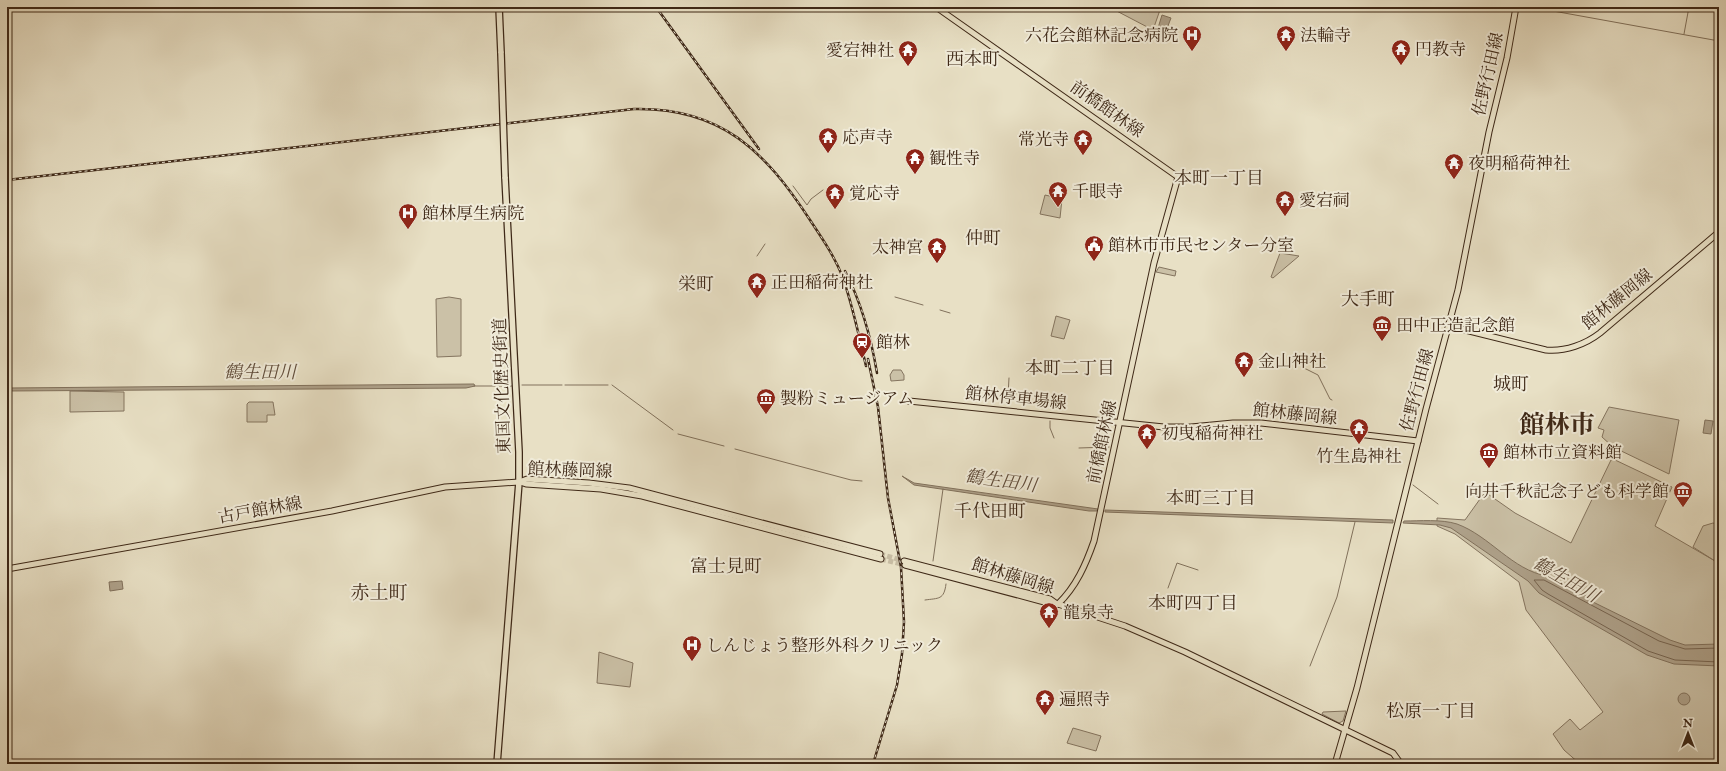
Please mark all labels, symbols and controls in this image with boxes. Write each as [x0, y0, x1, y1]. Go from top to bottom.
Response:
hospital icon: 六花会館林記念病院 [1181, 24, 1203, 52]
temple icon: 法輪寺 [1275, 24, 1297, 52]
place label: 六花会館林記念病院 [1025, 25, 1178, 46]
place label: 法輪寺 [1300, 25, 1351, 46]
street label: 佐野行田線 [1468, 30, 1508, 118]
temple icon: 円教寺 [1390, 38, 1412, 66]
temple icon: 愛宕神社 [897, 39, 919, 67]
place label: 円教寺 [1415, 39, 1466, 60]
place label: 愛宕神社 [826, 40, 894, 61]
district label: 西本町 [946, 48, 1000, 71]
street label: 前橋館林線 [1066, 76, 1148, 142]
temple icon: 応声寺 [817, 126, 839, 154]
place label: 応声寺 [842, 127, 893, 148]
temple icon: 常光寺 [1072, 128, 1094, 156]
place label: 常光寺 [1018, 129, 1069, 150]
temple icon: 観性寺 [904, 147, 926, 175]
place label: 観性寺 [929, 148, 980, 169]
temple icon: 夜明稲荷神社 [1443, 152, 1465, 180]
place label: 夜明稲荷神社 [1468, 153, 1570, 174]
district label: 本町一丁目 [1174, 167, 1264, 190]
temple icon: 千眼寺 [1047, 180, 1069, 208]
place label: 千眼寺 [1072, 181, 1123, 202]
temple icon: 覚応寺 [824, 182, 846, 210]
place label: 覚応寺 [849, 183, 900, 204]
temple icon: 愛宕祠 [1274, 189, 1296, 217]
place label: 愛宕祠 [1299, 190, 1350, 211]
hospital icon: 館林厚生病院 [397, 202, 419, 230]
place label: 館林厚生病院 [422, 203, 524, 224]
district label: 仲町 [965, 227, 1001, 250]
public building icon: 館林市市民センター分室 [1083, 234, 1105, 262]
place label: 館林市市民センター分室 [1108, 235, 1294, 256]
temple icon: 太神宮 [926, 236, 948, 264]
place label: 太神宮 [872, 237, 923, 258]
street label: 館林藤岡線 [1577, 264, 1657, 334]
temple icon: 正田稲荷神社 [746, 271, 768, 299]
place label: 正田稲荷神社 [771, 272, 873, 293]
district label: 栄町 [678, 273, 714, 296]
district label: 大手町 [1341, 288, 1395, 311]
museum icon: 田中正造記念館 [1371, 314, 1393, 342]
place label: 田中正造記念館 [1396, 315, 1515, 336]
street label: 東国文化歴史街道 [489, 318, 515, 454]
station icon: 館林 [851, 331, 873, 359]
place label: 館林 [876, 332, 910, 353]
street label: 佐野行田線 [1396, 346, 1438, 434]
temple icon: 金山神社 [1233, 350, 1255, 378]
place label: 金山神社 [1258, 351, 1326, 372]
district label: 本町二丁目 [1025, 357, 1115, 380]
water label: 鶴生田川 [224, 361, 298, 384]
district label: 城町 [1493, 373, 1529, 396]
street label: 館林停車場線 [964, 382, 1068, 414]
museum icon: 製粉ミュージアム [755, 387, 777, 415]
place label: 製粉ミュージアム [780, 388, 914, 409]
street label: 前橋館林線 [1083, 398, 1121, 486]
street label: 館林藤岡線 [1252, 399, 1338, 429]
district label: 館林市 [1519, 410, 1595, 441]
temple icon: 竹生島神社 [1348, 417, 1370, 445]
temple icon: 初曳稲荷神社 [1136, 422, 1158, 450]
place label: 初曳稲荷神社 [1161, 423, 1263, 444]
museum icon: 館林市立資料館 [1478, 441, 1500, 469]
place label: 館林市立資料館 [1503, 442, 1622, 463]
place label: 竹生島神社 [1317, 446, 1402, 467]
street label: 館林藤岡線 [527, 458, 613, 482]
water label: 鶴生田川 [964, 465, 1040, 498]
museum icon: 向井千秋記念子ども科学館 [1672, 480, 1694, 508]
place label: 向井千秋記念子ども科学館 [1465, 481, 1669, 502]
district label: 本町三丁目 [1166, 487, 1256, 510]
street label: 古戸館林線 [216, 492, 304, 528]
district label: 千代田町 [954, 500, 1026, 523]
water label: 鶴生田川 [1529, 552, 1605, 609]
street label: 館林藤岡線 [969, 554, 1057, 598]
district label: 富士見町 [690, 555, 762, 578]
district label: 赤土町 [350, 581, 408, 605]
district label: 本町四丁目 [1148, 592, 1238, 615]
temple icon: 龍泉寺 [1038, 601, 1060, 629]
place label: 龍泉寺 [1063, 602, 1114, 623]
hospital icon: しんじょう整形外科クリニック [681, 634, 703, 662]
place label: しんじょう整形外科クリニック [706, 635, 943, 656]
temple icon: 遍照寺 [1034, 688, 1056, 716]
place label: 遍照寺 [1059, 689, 1110, 710]
district label: 松原一丁目 [1386, 700, 1476, 723]
north arrow [1668, 713, 1708, 753]
text: N [1682, 717, 1694, 730]

